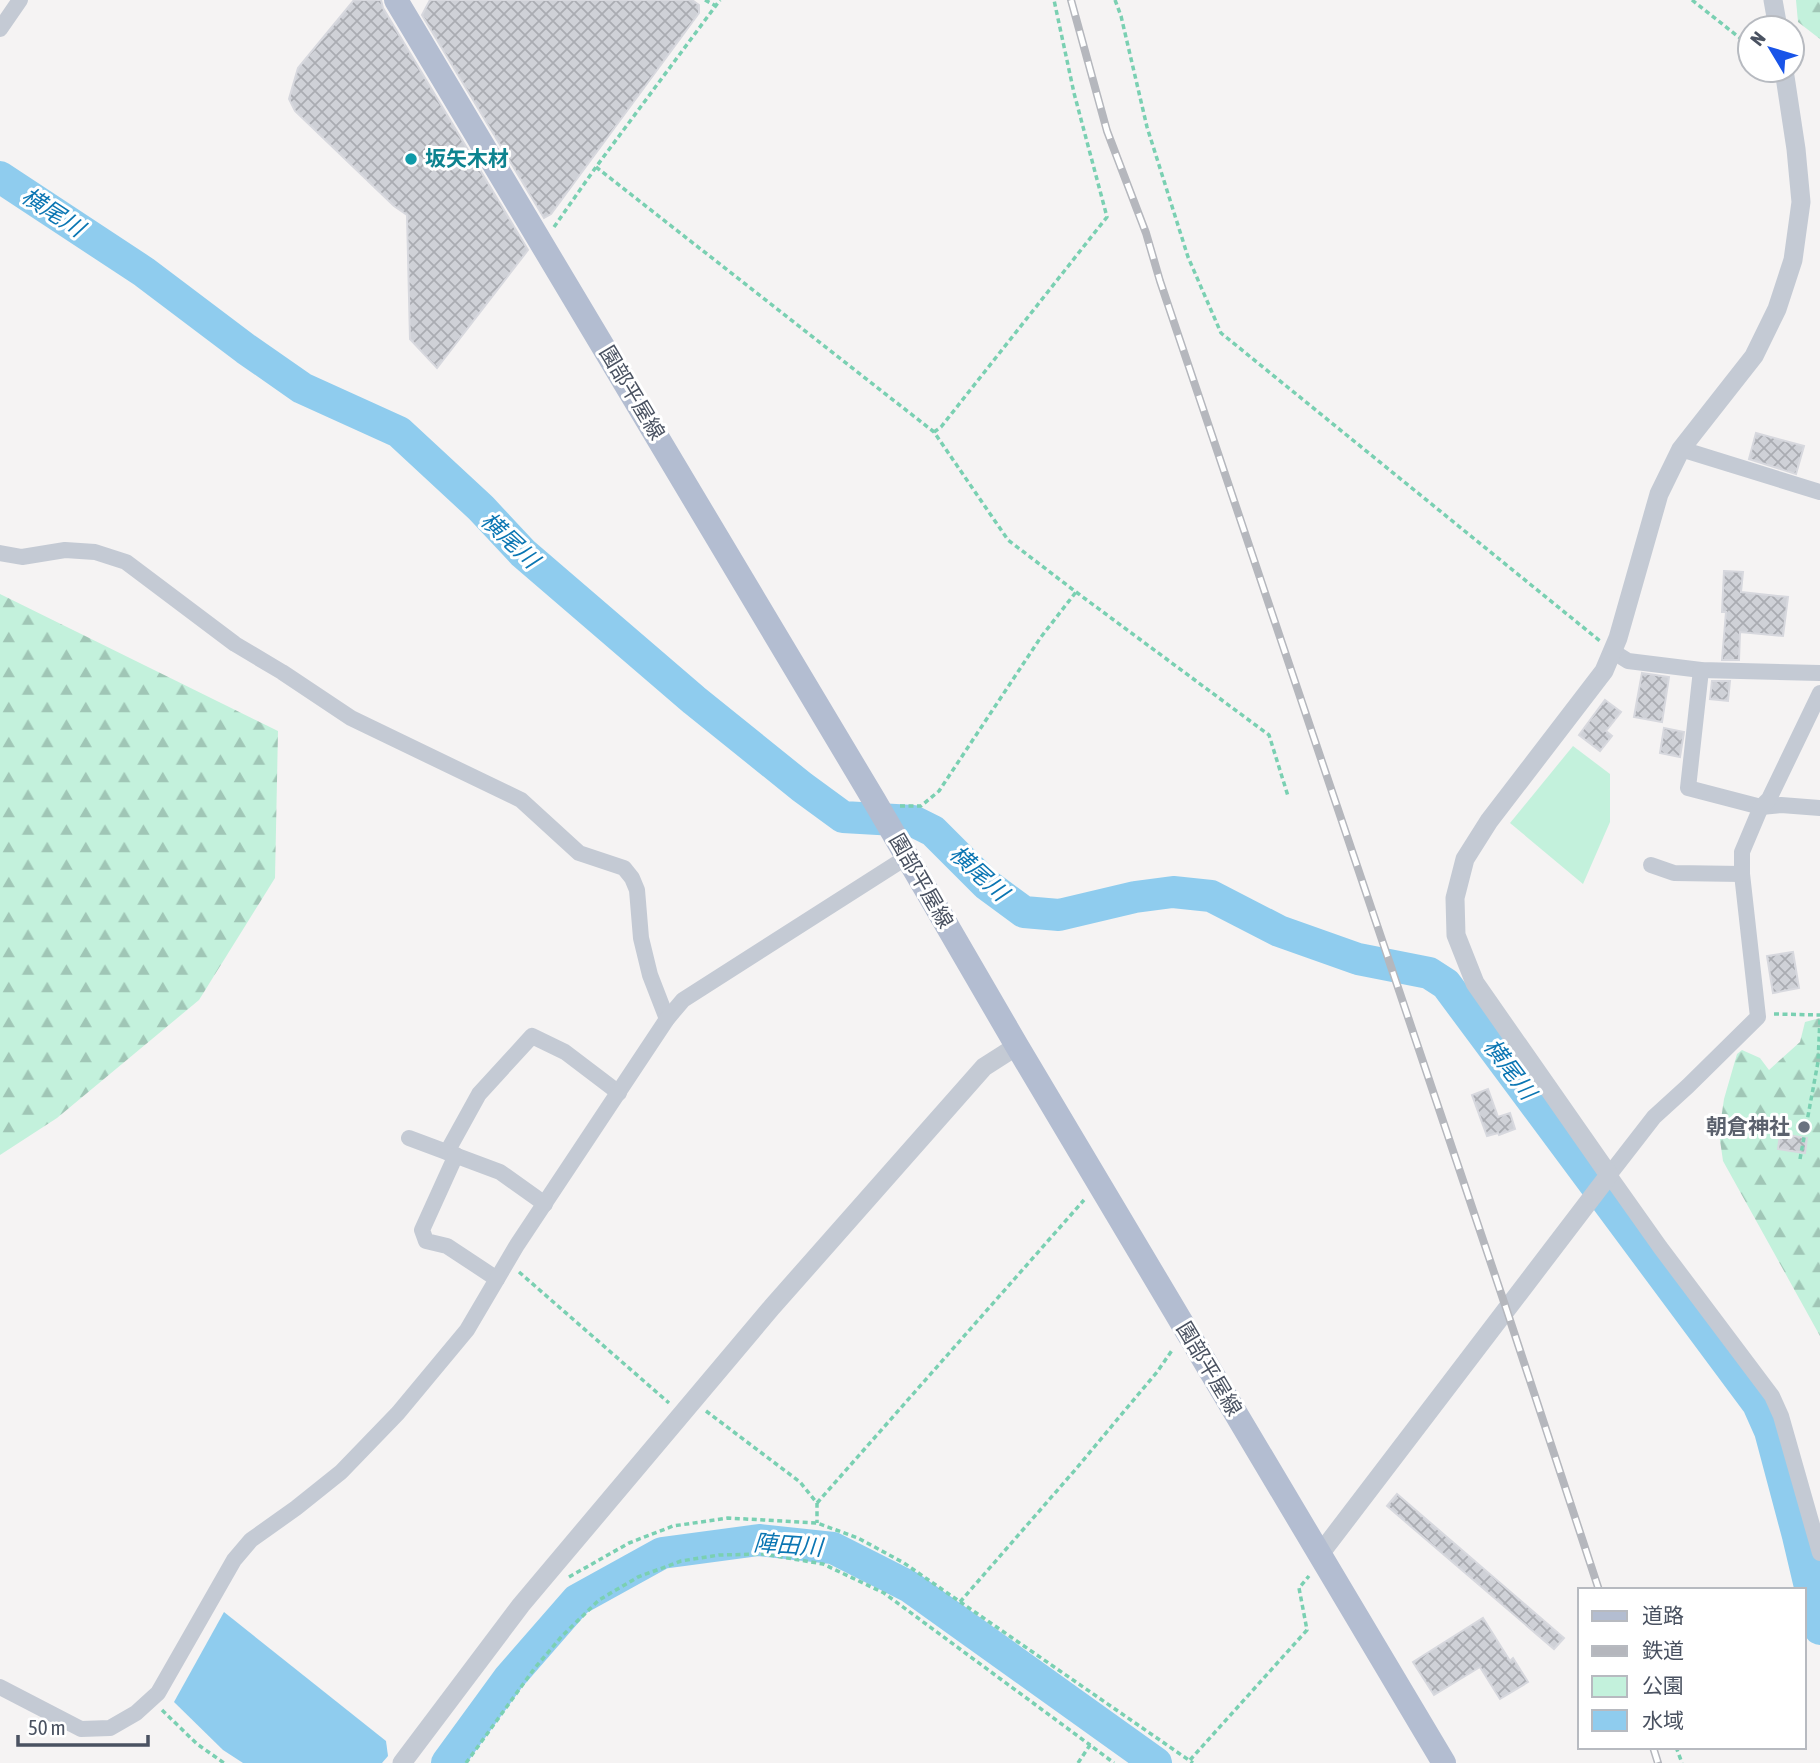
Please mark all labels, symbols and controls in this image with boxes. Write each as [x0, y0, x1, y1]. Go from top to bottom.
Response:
north arrow [1736, 14, 1806, 84]
text: N [1745, 27, 1770, 50]
place label: 坂矢木材 [425, 146, 509, 170]
marker: 坂矢木材 [403, 151, 419, 167]
water label: 横尾川 [17, 182, 92, 243]
street label: 園部平屋線 [596, 341, 670, 444]
water label: 横尾川 [476, 507, 546, 575]
street label: 園部平屋線 [885, 829, 959, 932]
water label: 横尾川 [945, 840, 1016, 908]
water label: 横尾川 [1479, 1034, 1543, 1107]
place label: 朝倉神社 [1706, 1114, 1790, 1138]
marker: 朝倉神社 [1796, 1119, 1812, 1135]
street label: 園部平屋線 [1173, 1317, 1247, 1420]
water label: 陣田川 [753, 1530, 826, 1561]
legend [1578, 1588, 1806, 1749]
text: 道路 [1642, 1603, 1684, 1627]
text: 鉄道 [1642, 1638, 1684, 1662]
text: 公園 [1642, 1673, 1684, 1697]
scale bar [18, 1704, 147, 1748]
text: 水域 [1642, 1708, 1684, 1732]
text: 50 m [28, 1715, 66, 1739]

